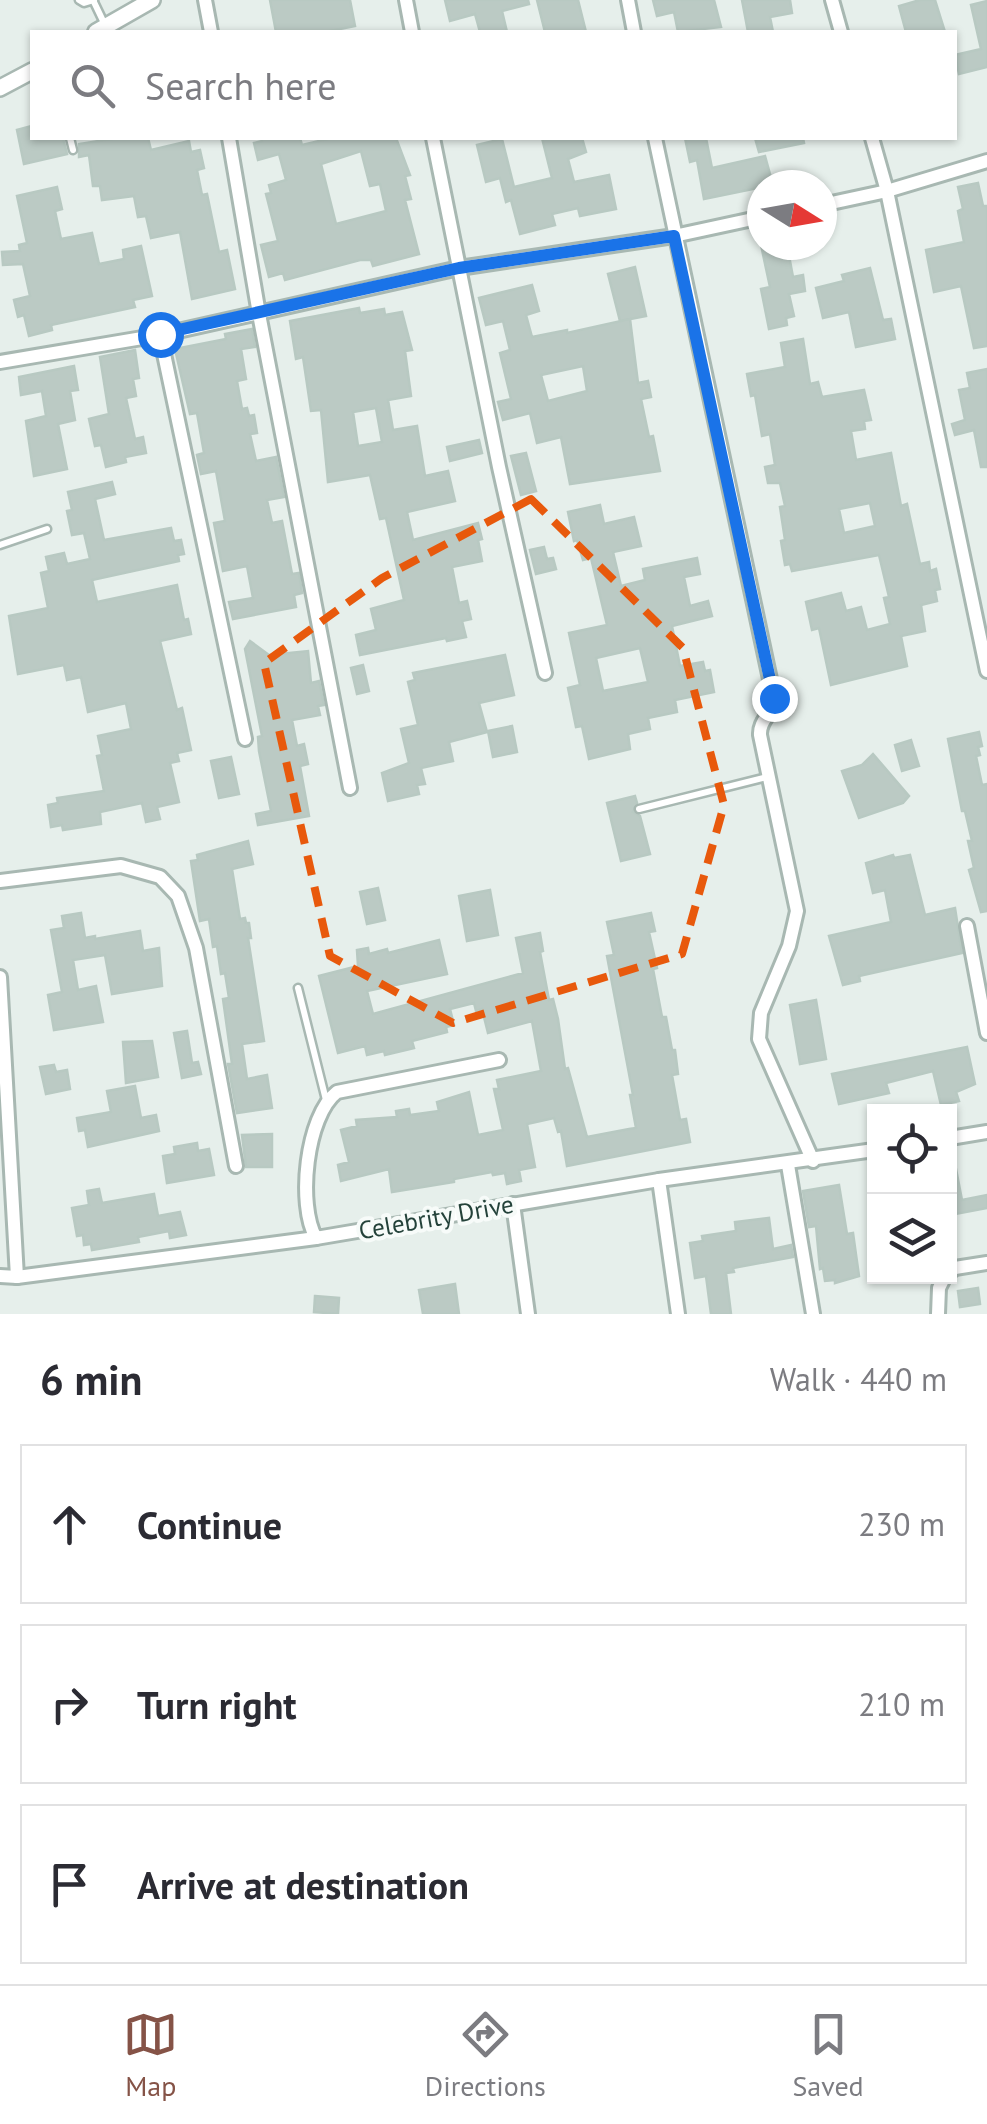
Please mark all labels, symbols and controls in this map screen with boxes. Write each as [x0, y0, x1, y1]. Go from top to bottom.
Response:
search box [30, 30, 957, 140]
icon: search [65, 58, 120, 113]
text: Search here [145, 61, 337, 110]
north arrow [747, 170, 837, 260]
route start [138, 312, 184, 358]
route end [752, 676, 798, 722]
map controls [867, 1104, 957, 1284]
button: locate [867, 1104, 957, 1194]
street label: Celebrity Drive [356, 1188, 516, 1246]
button: layers [867, 1194, 957, 1284]
text: 6 min [40, 1352, 142, 1407]
text: Walk · 440 m [770, 1358, 947, 1400]
icon: ahead [42, 1497, 97, 1552]
text: Continue [137, 1500, 282, 1549]
text: 230 m [858, 1503, 945, 1545]
icon: right [42, 1677, 97, 1732]
text: Turn right [137, 1680, 297, 1729]
text: 210 m [858, 1683, 945, 1725]
icon: arrive [42, 1857, 97, 1912]
text: Arrive at destination [137, 1860, 469, 1909]
tab: Map [123, 2007, 178, 2104]
tab: Directions [425, 2007, 546, 2104]
tab: Saved [792, 2007, 864, 2104]

